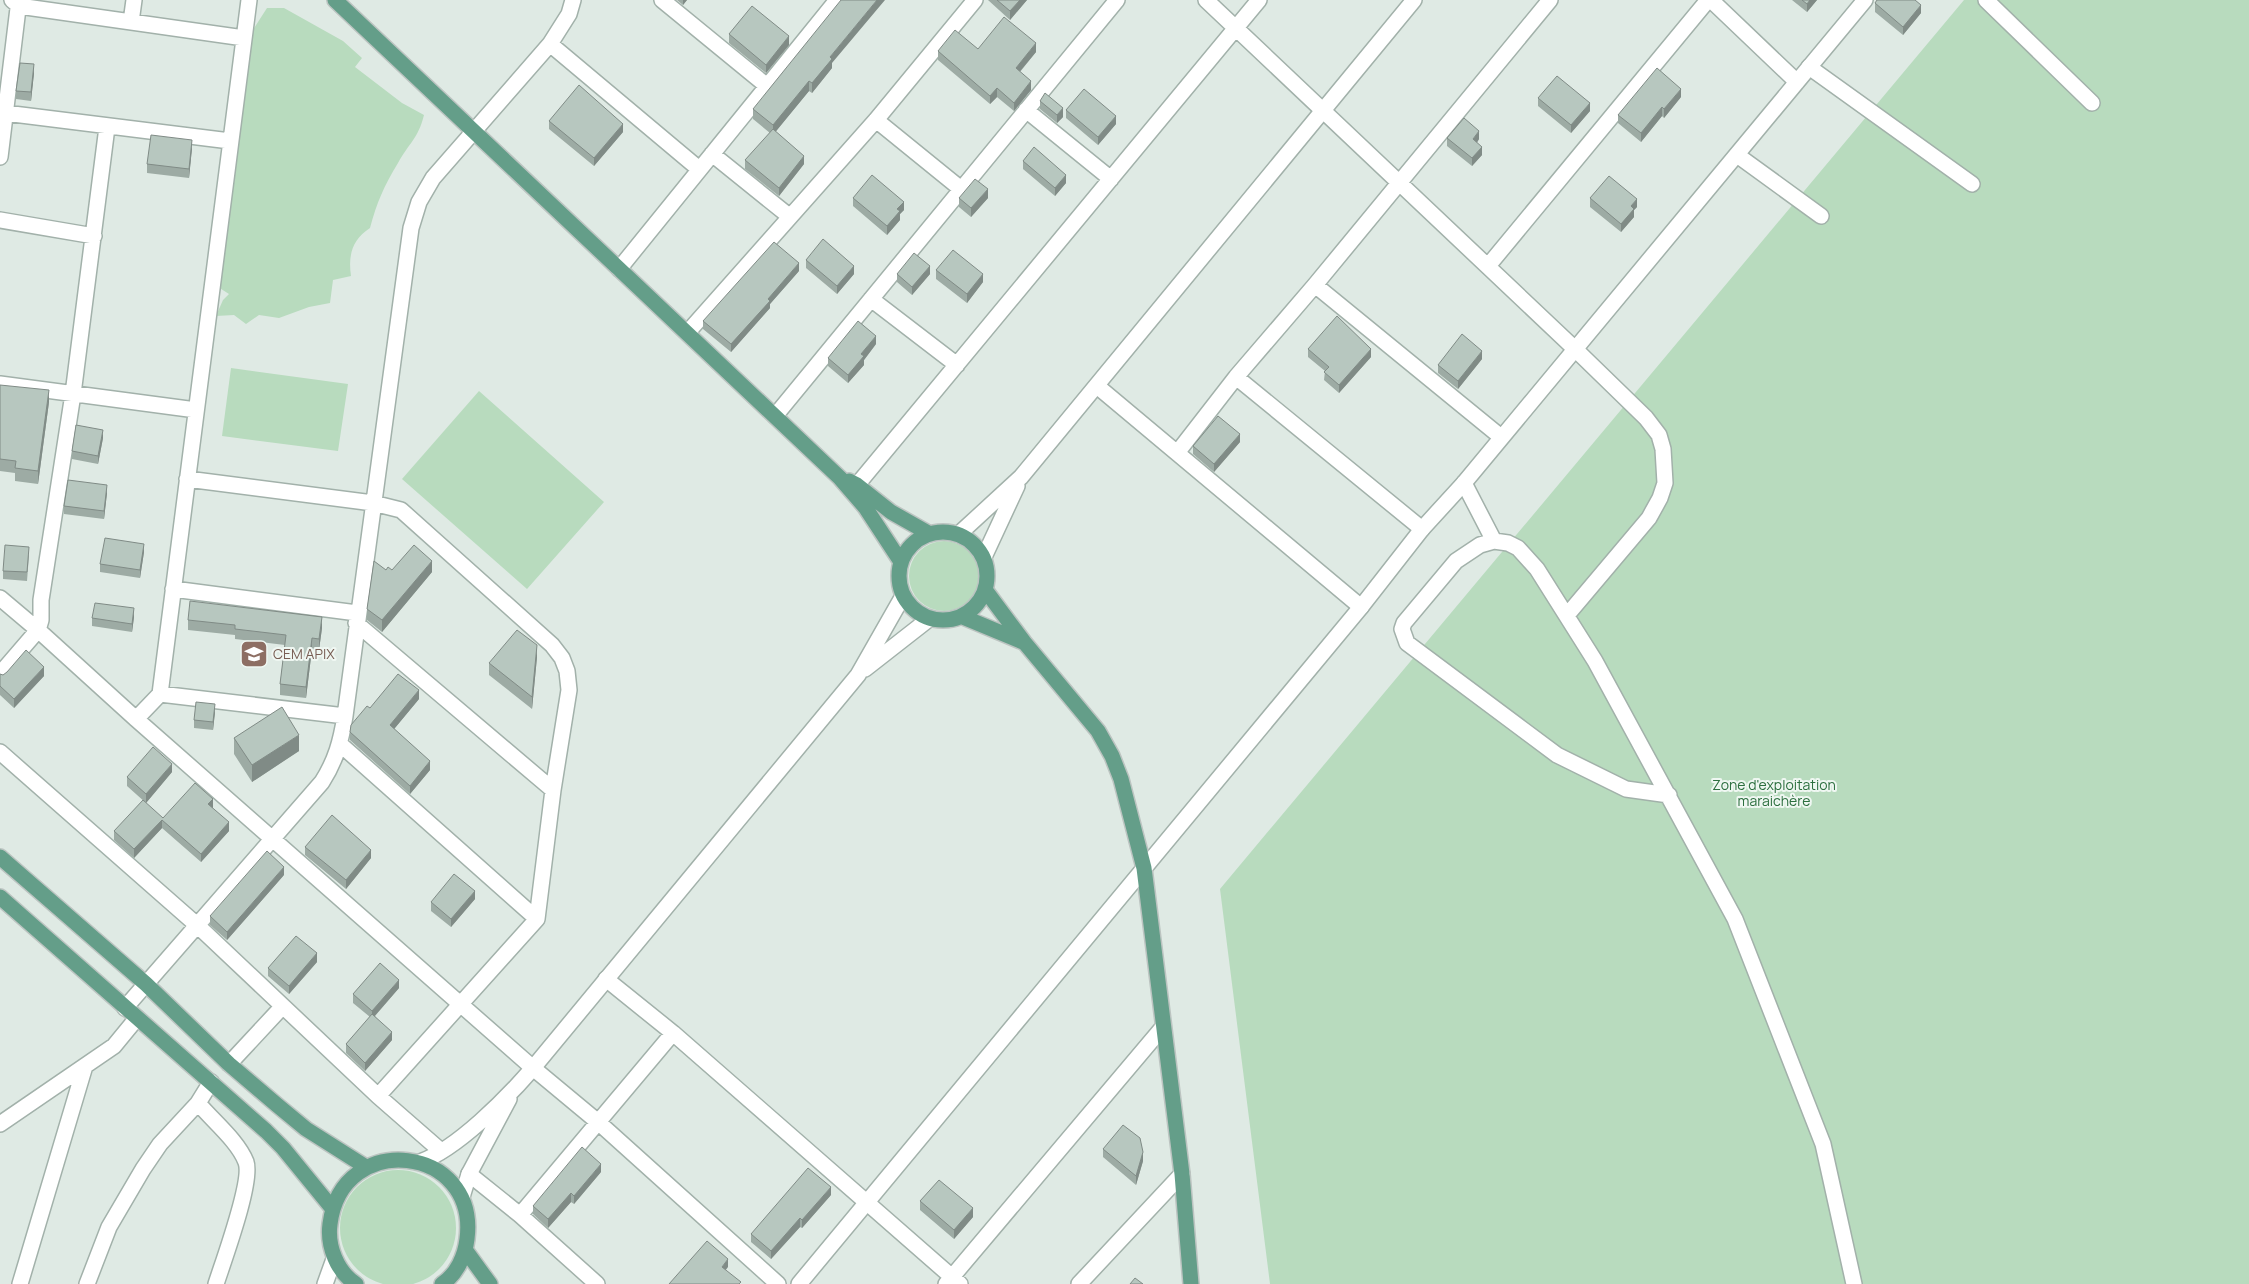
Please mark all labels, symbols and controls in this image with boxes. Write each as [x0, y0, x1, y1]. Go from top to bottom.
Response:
school or university icon: CEM APIX [239, 639, 269, 669]
place label: CEM APIX [273, 644, 335, 663]
park label: Zone d'exploitation maraichère [1712, 775, 1836, 810]

